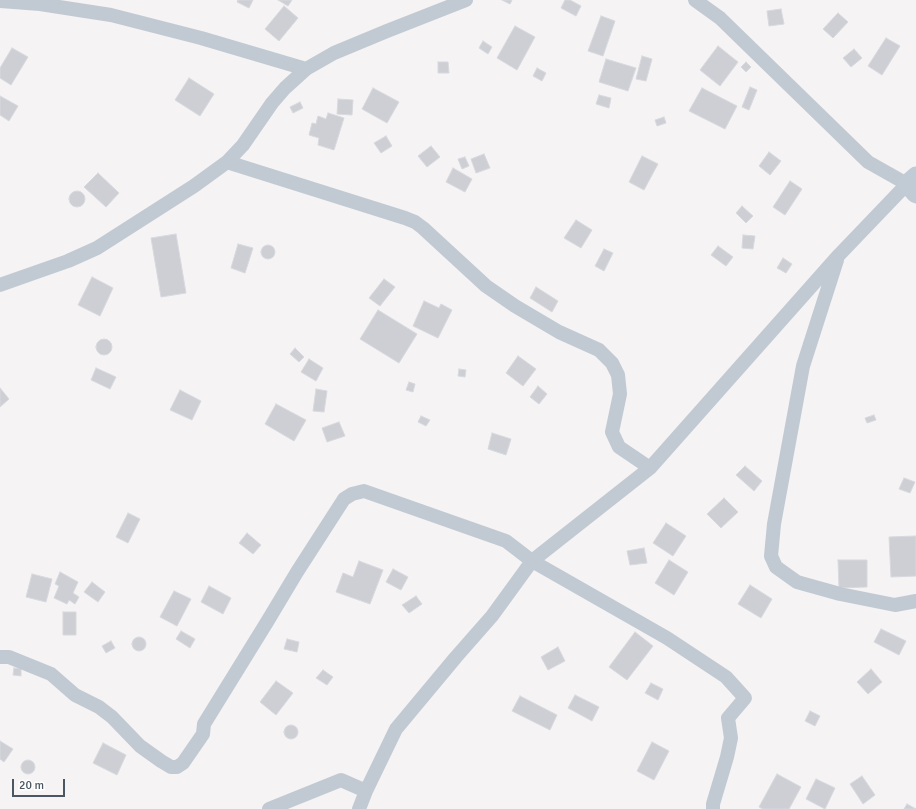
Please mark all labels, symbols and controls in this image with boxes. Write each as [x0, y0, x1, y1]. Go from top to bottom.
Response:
scale bar [14, 771, 67, 797]
text: 20 m [19, 778, 44, 793]

